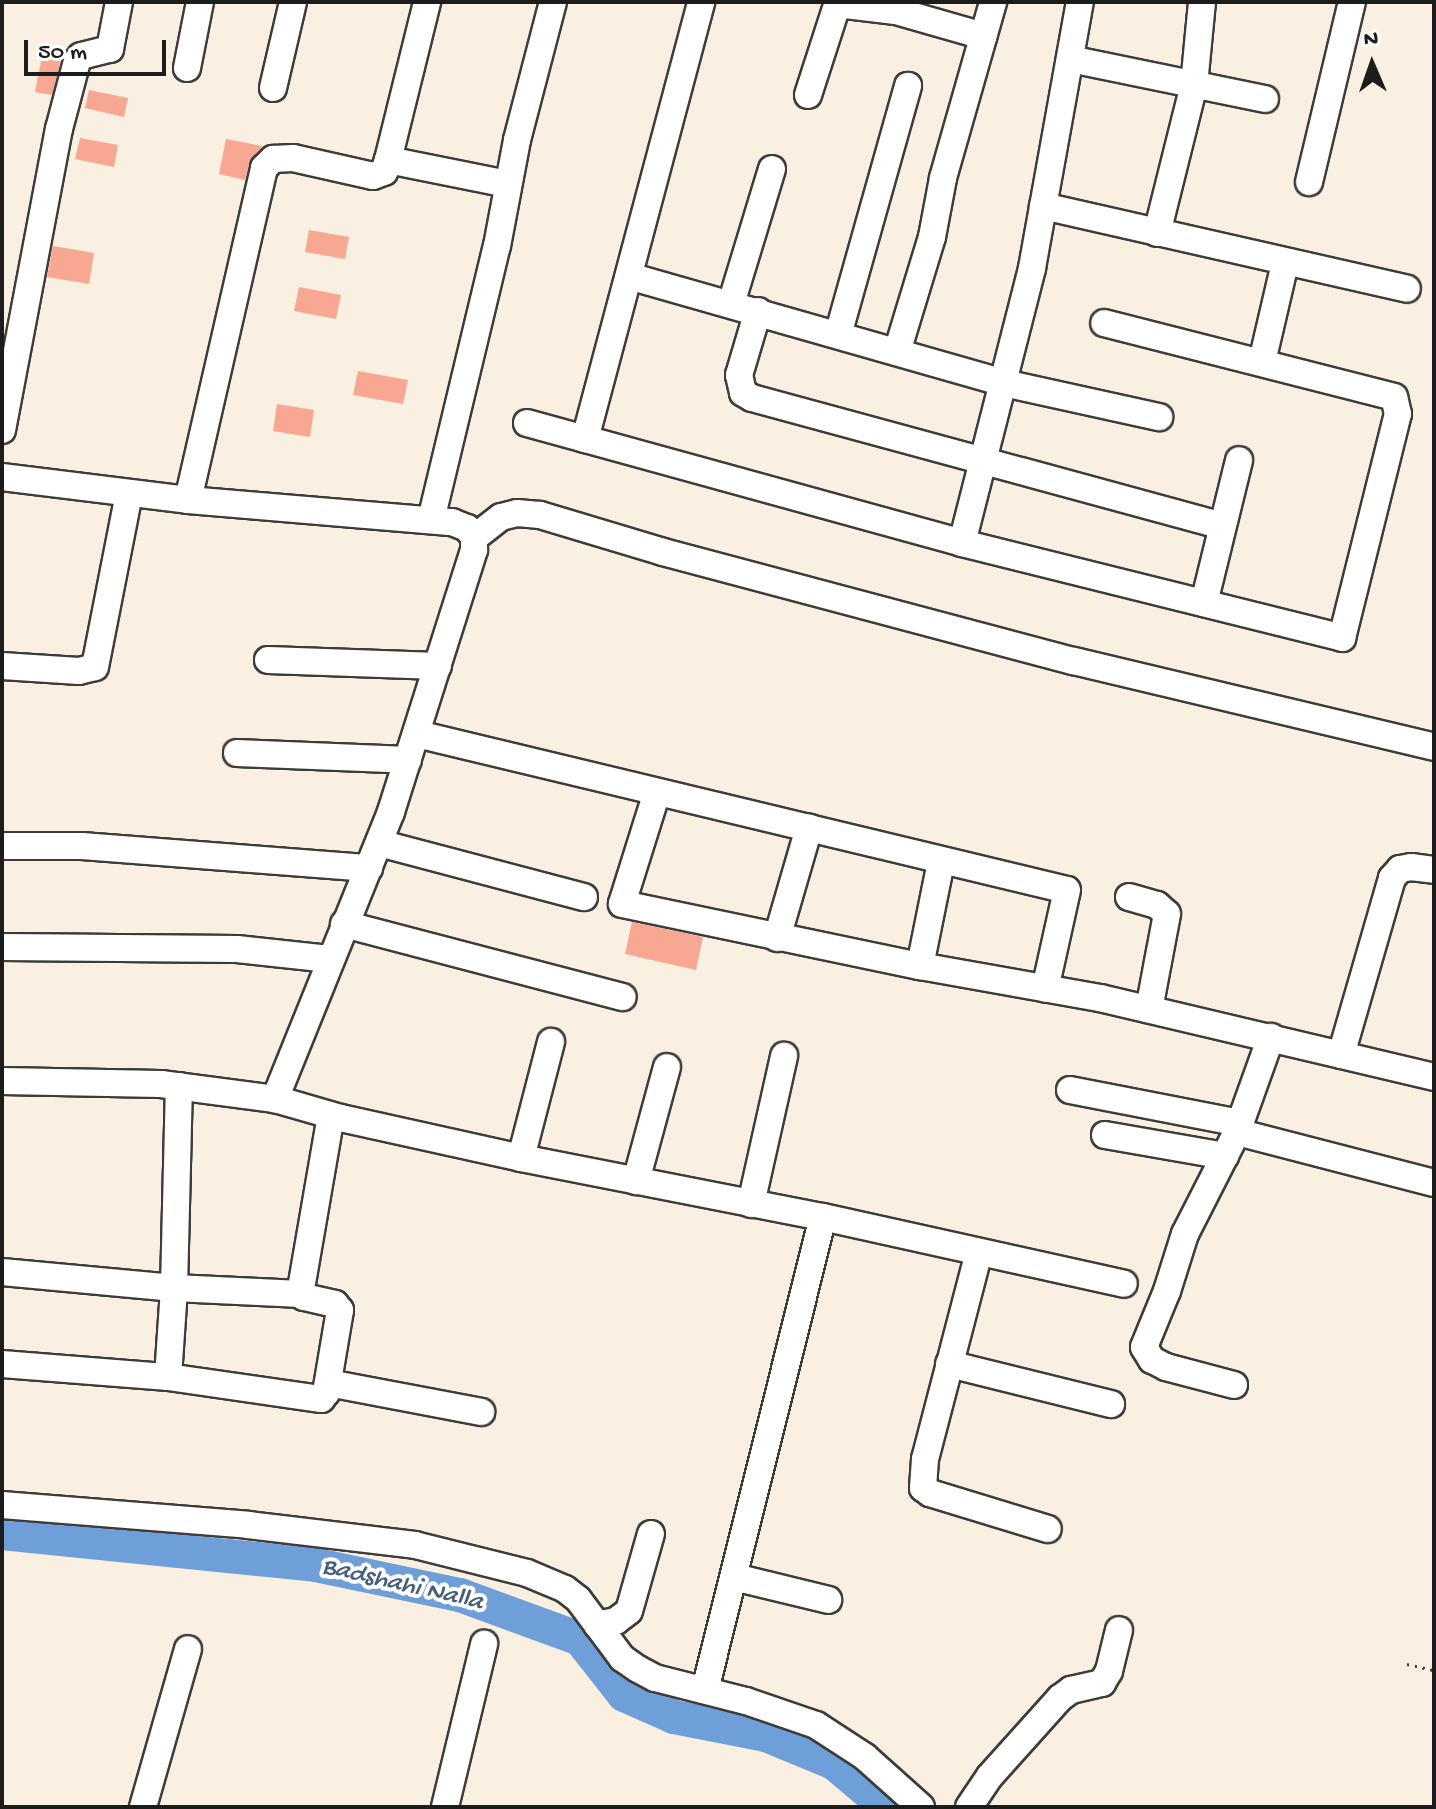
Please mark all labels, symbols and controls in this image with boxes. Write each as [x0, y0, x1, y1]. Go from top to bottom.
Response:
scale bar [28, 24, 170, 74]
north arrow [1332, 24, 1412, 104]
text: N [1364, 27, 1379, 53]
text: 50 m [38, 39, 87, 68]
water label: Badshahi Nalla [319, 1552, 485, 1620]

